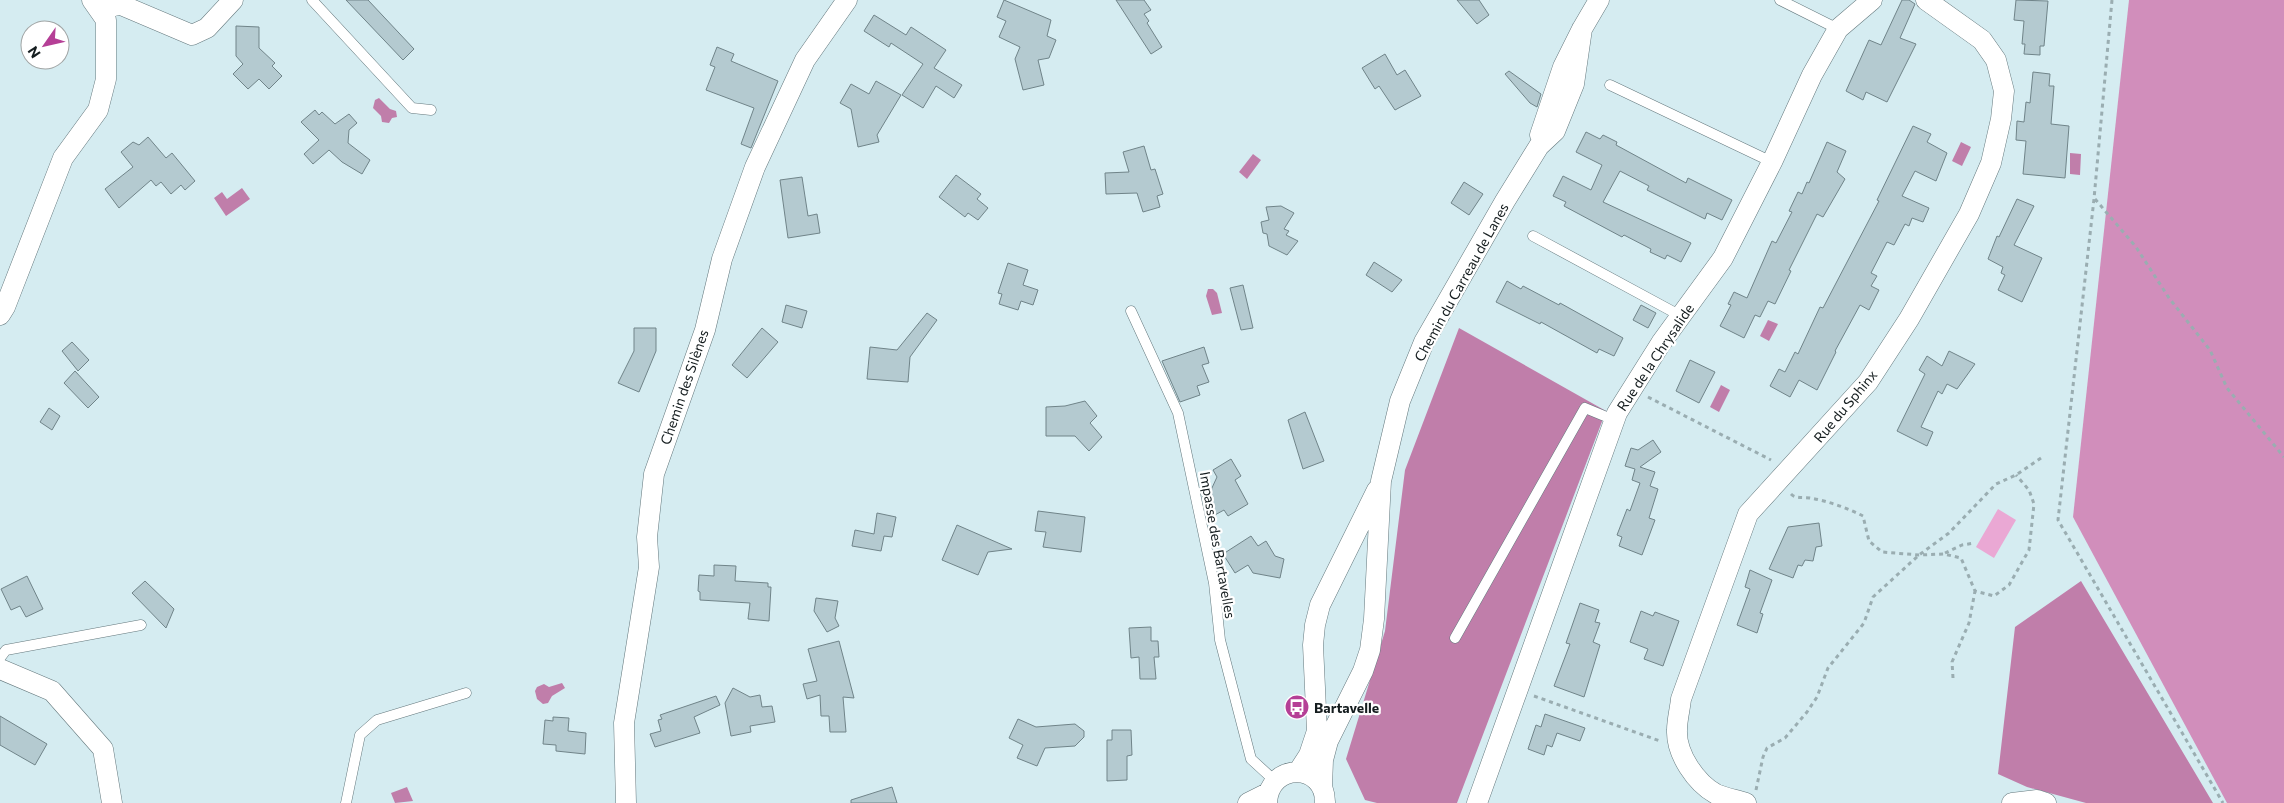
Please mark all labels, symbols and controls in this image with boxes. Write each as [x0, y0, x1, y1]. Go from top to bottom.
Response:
north arrow [20, 20, 70, 70]
text: N [24, 43, 44, 62]
street label: Chemin du Carreau de Lanes [1410, 200, 1512, 364]
street label: Rue de la Chrysalide [1613, 300, 1697, 414]
street label: Chemin des Silènes [656, 327, 712, 447]
street label: Rue du Sphinx [1810, 366, 1881, 446]
street label: Impasse des Bartavelles [1197, 470, 1239, 620]
bus stop icon: Bartavelle [1284, 694, 1310, 720]
place label: Bartavelle [1314, 699, 1379, 716]

